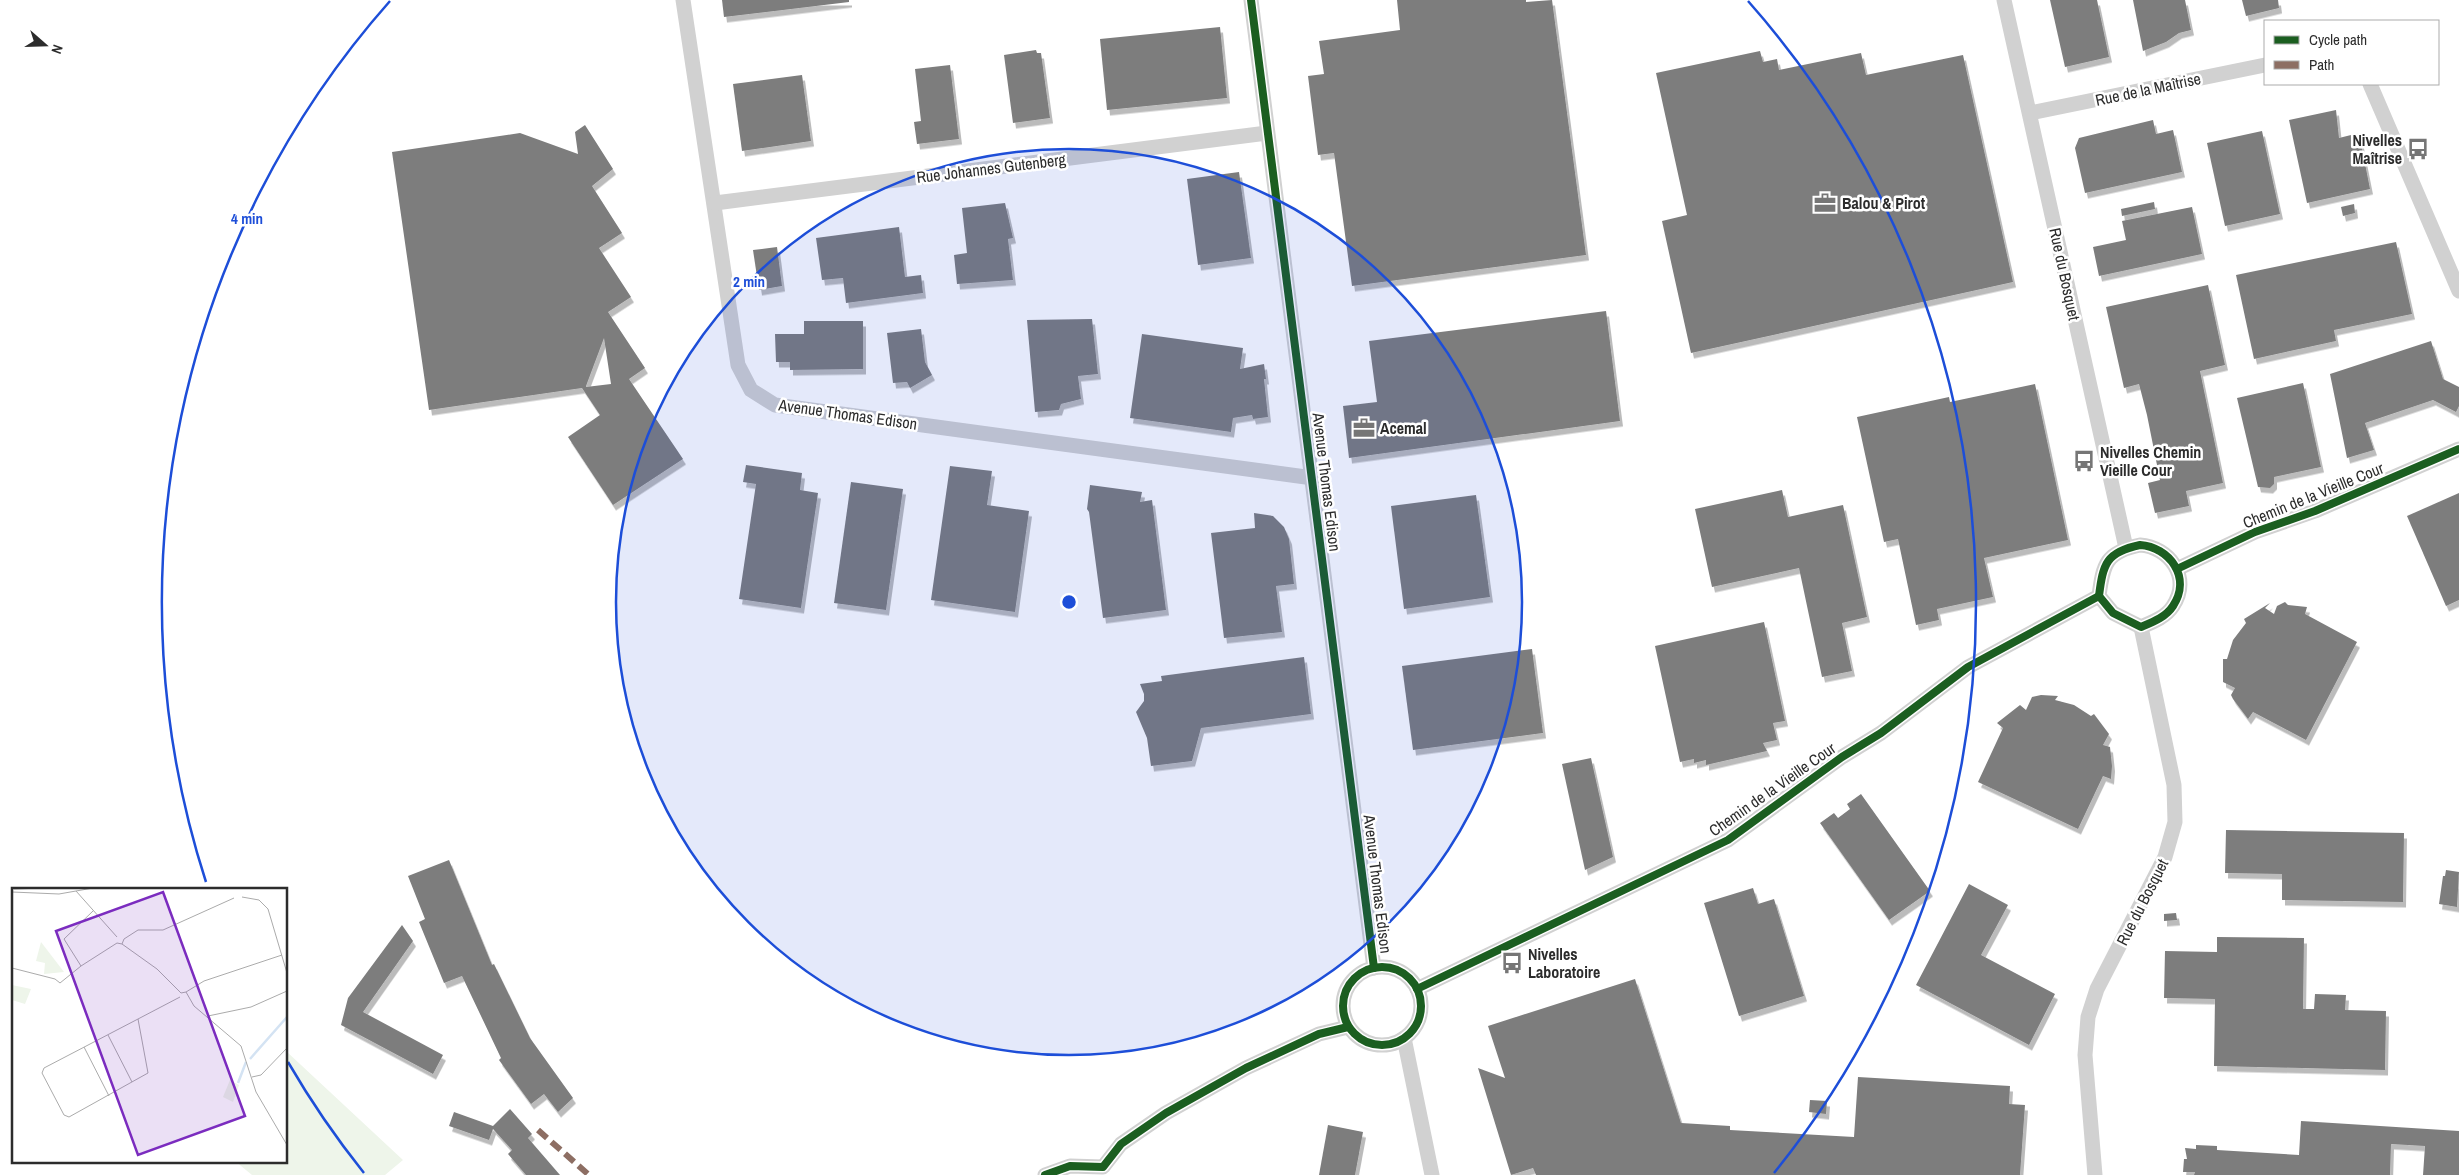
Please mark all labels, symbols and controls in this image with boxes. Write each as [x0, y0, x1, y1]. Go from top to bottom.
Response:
north arrow [20, 20, 70, 70]
legend [2264, 20, 2439, 85]
text: Cycle path [2309, 29, 2367, 50]
text: N [47, 42, 67, 56]
text: Path [2309, 54, 2334, 75]
street label: Rue de la Maîtrise [2093, 67, 2203, 111]
place label: Nivelles Maîtrise [2352, 129, 2402, 169]
bus stop icon: Nivelles Maîtrise [2405, 136, 2431, 162]
street label: Rue Johannes Gutenberg [915, 148, 1068, 188]
office icon: Balou & Pirot [1812, 190, 1838, 216]
place label: Balou & Pirot [1842, 192, 1926, 214]
text: 4 min [231, 208, 263, 229]
street label: Rue du Bosquet [2044, 226, 2086, 323]
text: 2 min [733, 271, 765, 292]
street label: Avenue Thomas Edison [776, 393, 919, 435]
street label: Avenue Thomas Edison [1307, 410, 1346, 553]
office icon: Acemal [1351, 415, 1377, 441]
place label: Acemal [1380, 417, 1427, 439]
place label: Nivelles Chemin Vieille Cour [2100, 441, 2201, 481]
bus stop icon: Nivelles Chemin Vieille Cour [2071, 448, 2097, 474]
street label: Chemin de la Vieille Cour [2239, 456, 2387, 533]
centre of rings [1060, 593, 1078, 611]
street label: Chemin de la Vieille Cour [1704, 737, 1840, 841]
street label: Avenue Thomas Edison [1358, 812, 1397, 955]
street label: Rue du Bosquet [2111, 855, 2173, 949]
inset map [12, 888, 288, 1162]
place label: Nivelles Laboratoire [1528, 943, 1600, 983]
bus stop icon: Nivelles Laboratoire [1499, 950, 1525, 976]

